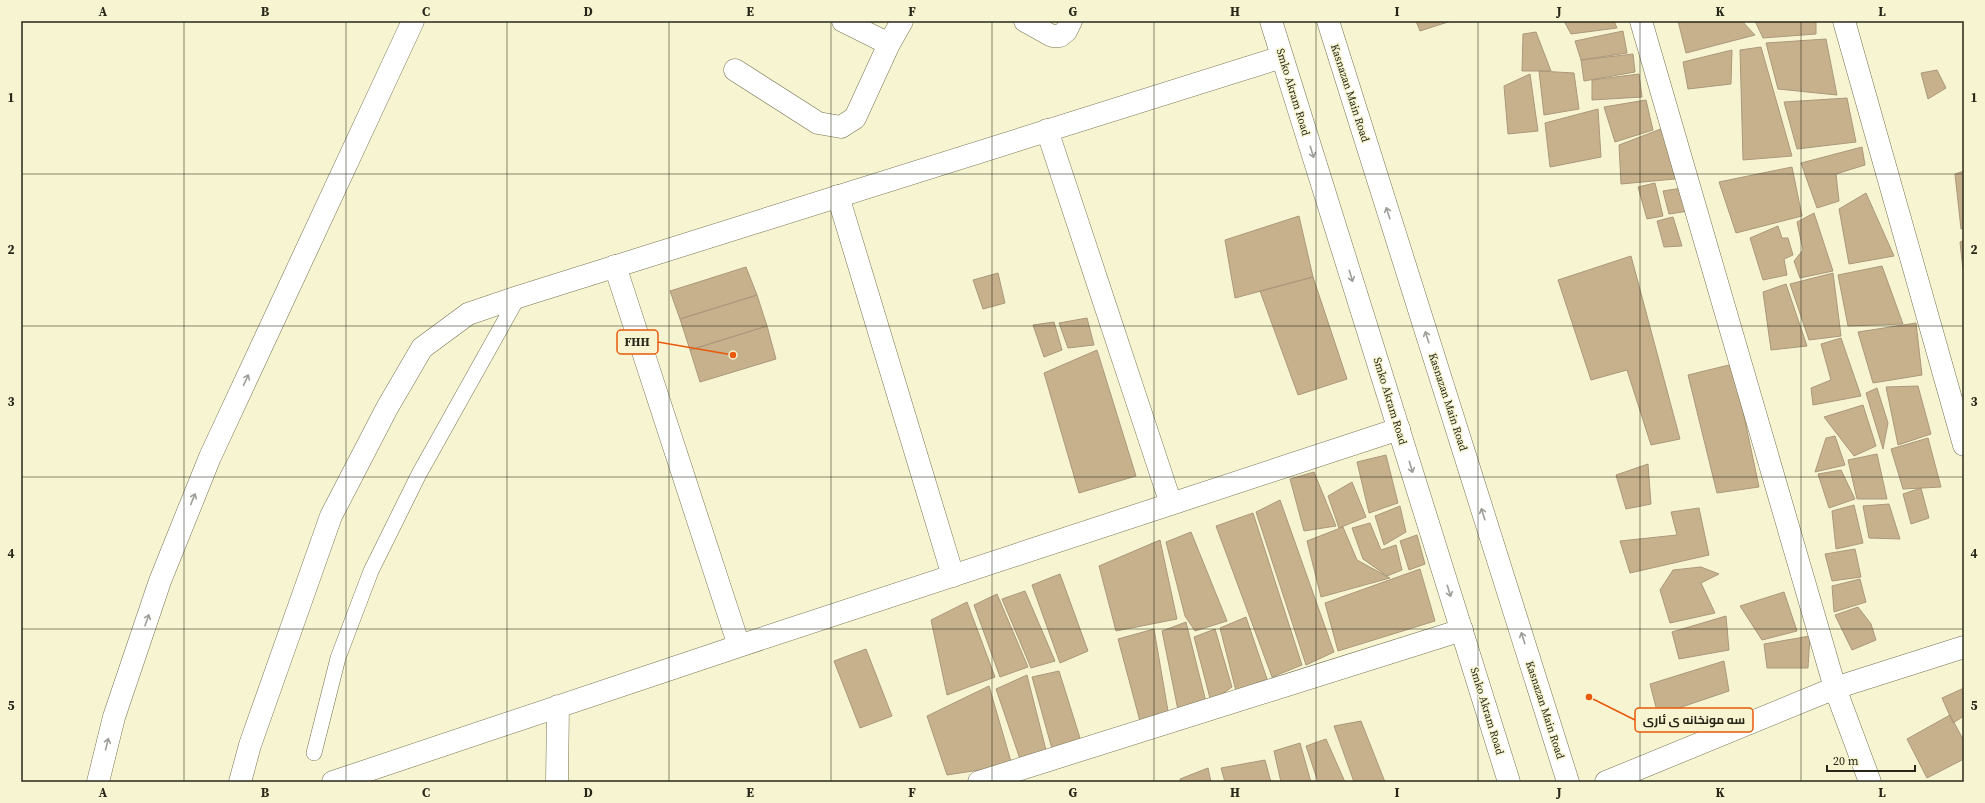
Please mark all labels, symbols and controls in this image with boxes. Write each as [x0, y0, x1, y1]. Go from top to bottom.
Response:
text: A [99, 3, 108, 20]
text: B [261, 3, 270, 20]
text: C [422, 3, 430, 20]
text: D [583, 3, 593, 20]
text: E [746, 3, 754, 20]
text: F [908, 3, 916, 20]
text: G [1069, 3, 1078, 20]
text: H [1230, 3, 1240, 20]
text: I [1394, 3, 1400, 20]
text: J [1555, 3, 1562, 20]
text: K [1715, 3, 1725, 20]
text: L [1878, 3, 1886, 20]
street label: Kasnazan Main Road [1327, 42, 1373, 145]
street label: Smko Akram Road [1273, 46, 1314, 138]
text: 1 [7, 89, 15, 106]
text: 1 [1970, 89, 1978, 106]
one-way arrow [1309, 145, 1316, 158]
one-way arrow [1384, 206, 1391, 219]
text: 2 [7, 241, 15, 258]
text: 2 [1970, 241, 1978, 258]
one-way arrow [1348, 269, 1355, 282]
callout: FHH [617, 330, 658, 354]
one-way arrow [1423, 331, 1431, 343]
text: FHH [624, 334, 650, 350]
street label: Kasnazan Main Road [1425, 351, 1471, 454]
street label: Smko Akram Road [1370, 355, 1411, 447]
one-way arrow [243, 374, 250, 386]
text: 3 [7, 393, 15, 410]
text: 3 [1970, 393, 1978, 410]
one-way arrow [1407, 460, 1415, 472]
one-way arrow [190, 494, 198, 506]
one-way arrow [1479, 508, 1487, 520]
text: 4 [7, 545, 15, 562]
text: 4 [1970, 545, 1978, 562]
one-way arrow [1446, 584, 1453, 597]
one-way arrow [144, 614, 151, 627]
one-way arrow [1518, 632, 1526, 644]
street label: Kasnazan Main Road [1522, 659, 1568, 762]
street label: Smko Akram Road [1467, 665, 1508, 757]
text: 5 [7, 697, 15, 714]
text: 5 [1970, 697, 1978, 714]
callout: سه مونخانه ی ئاری [1635, 708, 1753, 732]
text: سه مونخانه ی ئاری [1643, 712, 1745, 728]
one-way arrow [104, 738, 112, 751]
scale bar [1827, 747, 1915, 773]
text: 20 m [1833, 753, 1859, 769]
text: A [99, 784, 108, 801]
text: B [261, 784, 270, 801]
text: C [422, 784, 430, 801]
text: D [583, 784, 593, 801]
text: E [746, 784, 754, 801]
text: F [908, 784, 916, 801]
text: G [1069, 784, 1078, 801]
text: H [1230, 784, 1240, 801]
text: I [1394, 784, 1400, 801]
text: J [1555, 784, 1562, 801]
text: K [1715, 784, 1725, 801]
text: L [1878, 784, 1886, 801]

